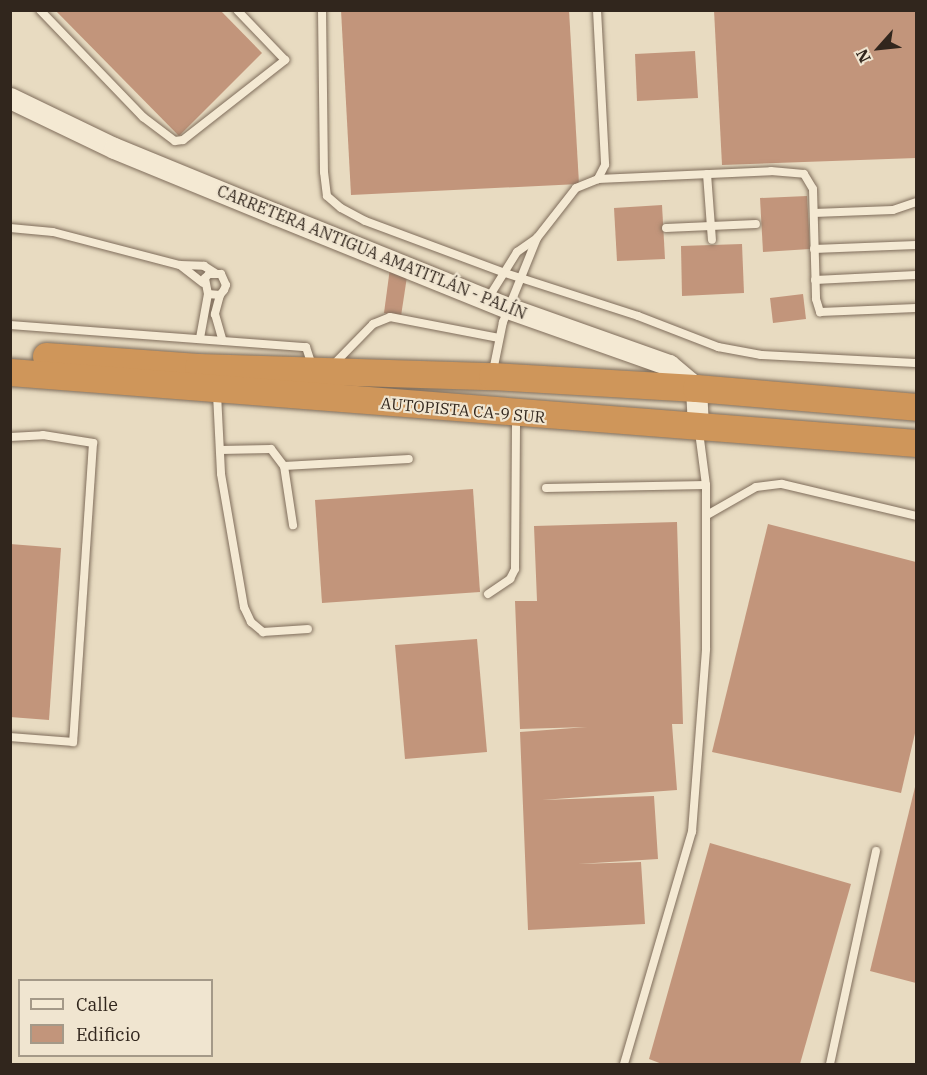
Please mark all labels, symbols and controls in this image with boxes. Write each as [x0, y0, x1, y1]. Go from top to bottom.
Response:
north arrow [849, 18, 909, 78]
text: N [851, 46, 875, 66]
street label: CARRETERA ANTIGUA AMATITLÁN - PALÍN [214, 181, 530, 323]
street label: AUTOPISTA CA-9 SUR [380, 393, 546, 427]
legend [18, 979, 213, 1057]
text: Calle [76, 993, 118, 1016]
text: Edificio [76, 1023, 140, 1046]

